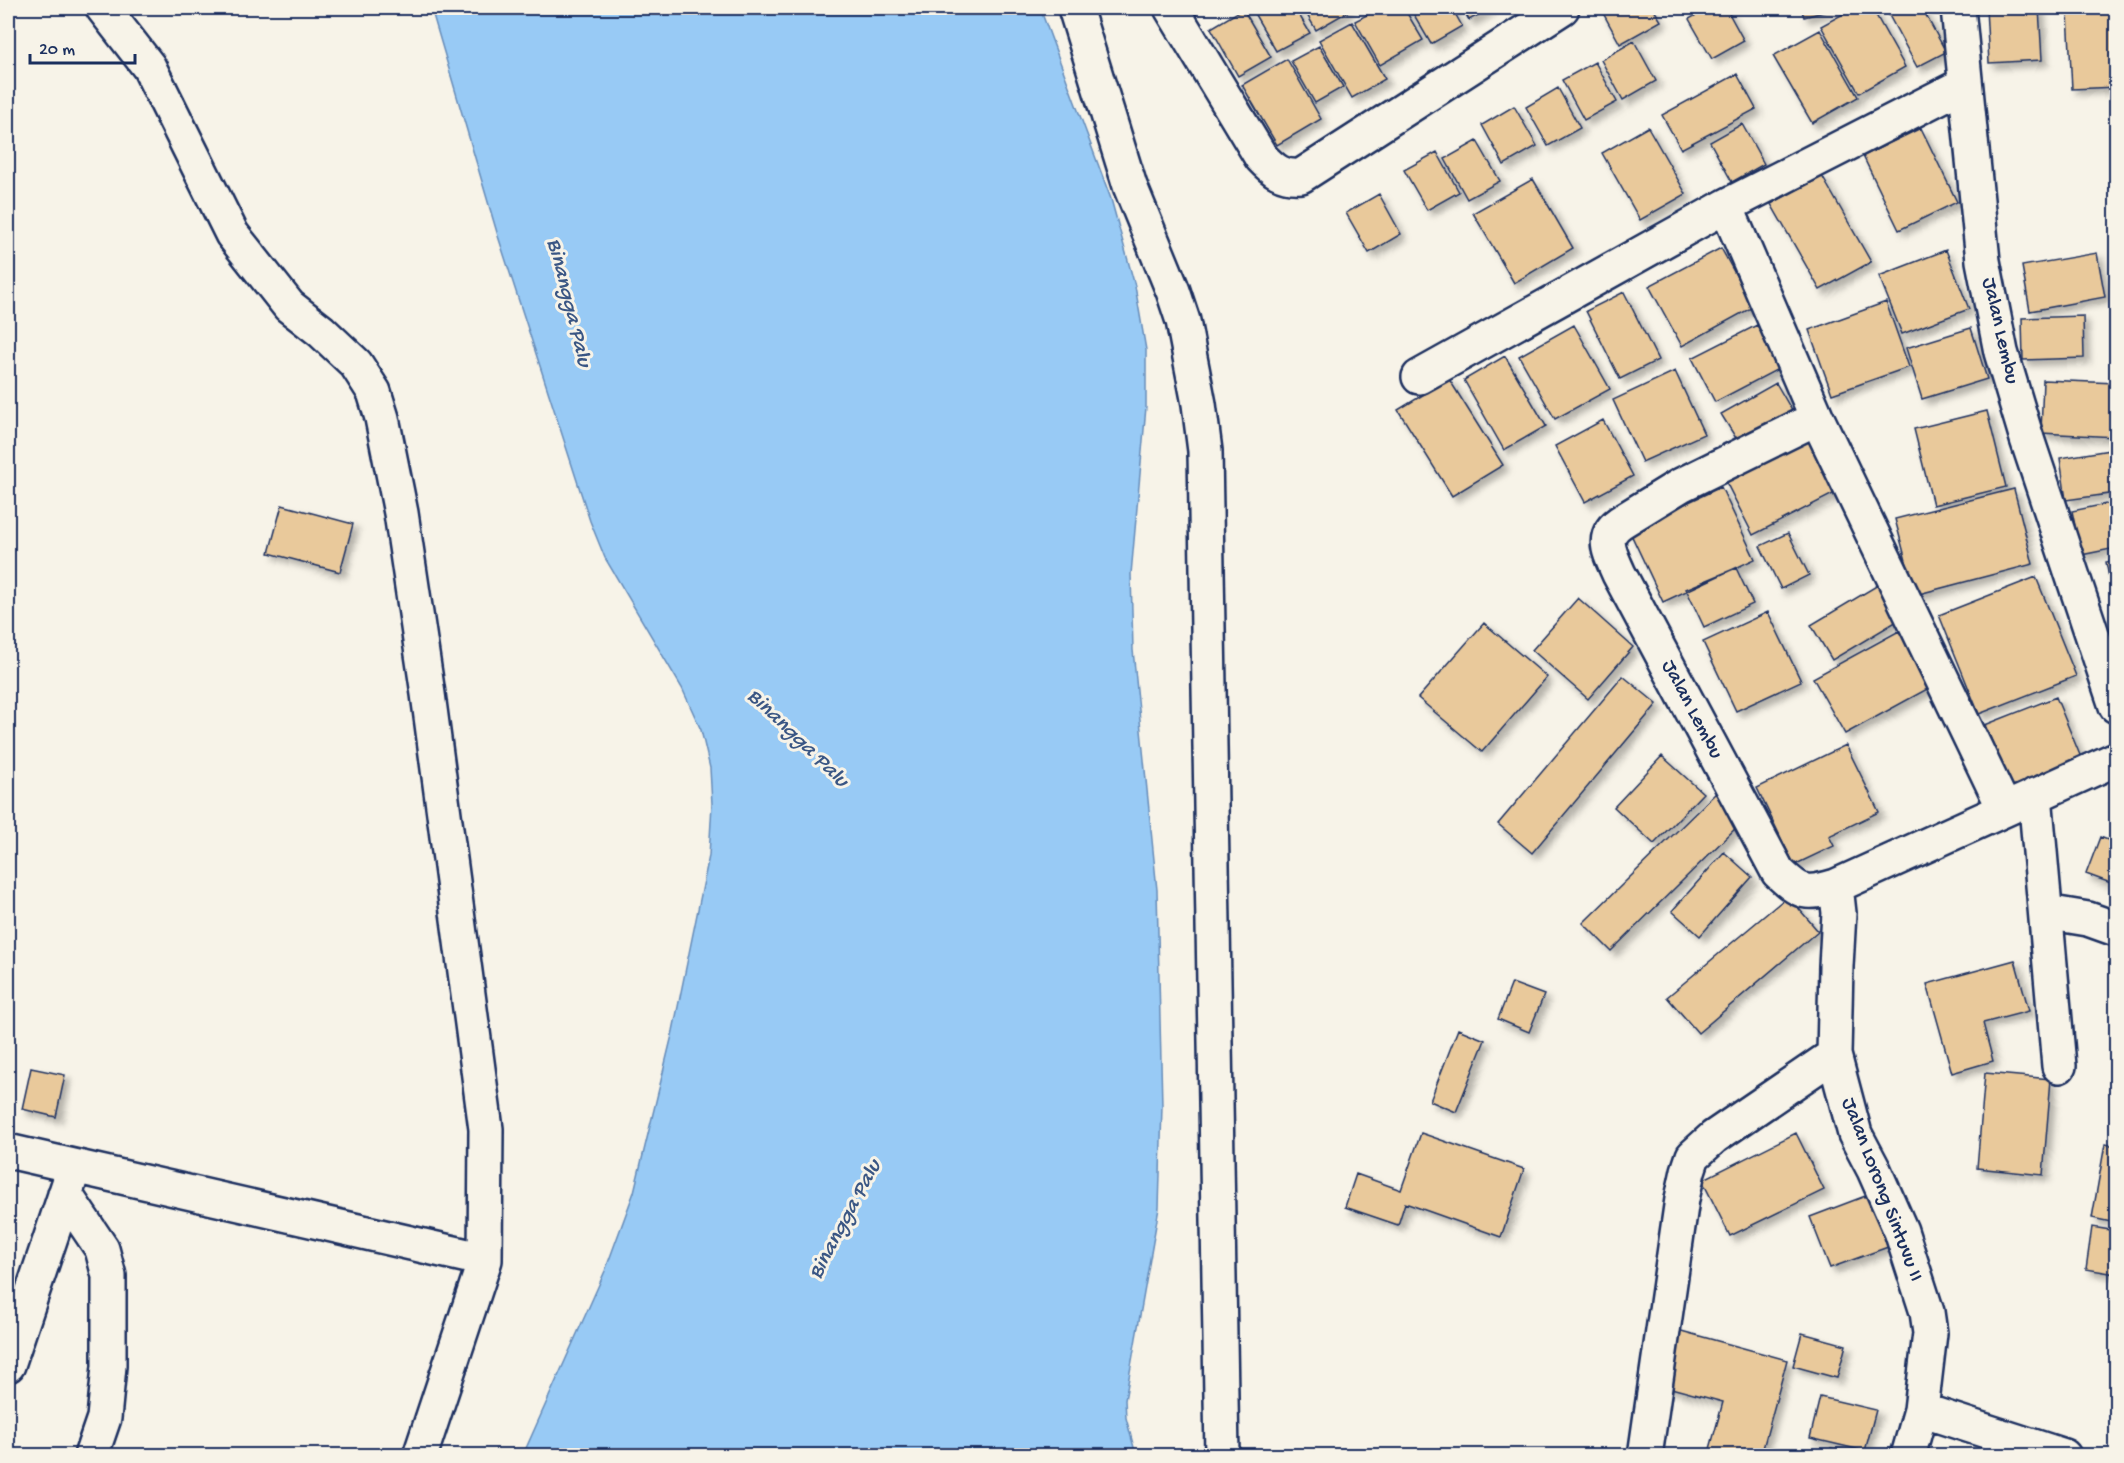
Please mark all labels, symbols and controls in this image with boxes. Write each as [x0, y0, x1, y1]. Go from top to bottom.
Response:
scale bar [30, 27, 135, 65]
text: 20 m [39, 40, 75, 61]
water label: Binangga Palu [540, 236, 597, 371]
street label: Jalan Lembu [1975, 275, 2023, 387]
street label: Jalan Lembu [1655, 656, 1728, 764]
water label: Binangga Palu [741, 684, 854, 795]
street label: Jalan Lorong Sintuvu II [1834, 1095, 1928, 1285]
water label: Binangga Palu [804, 1155, 889, 1284]

